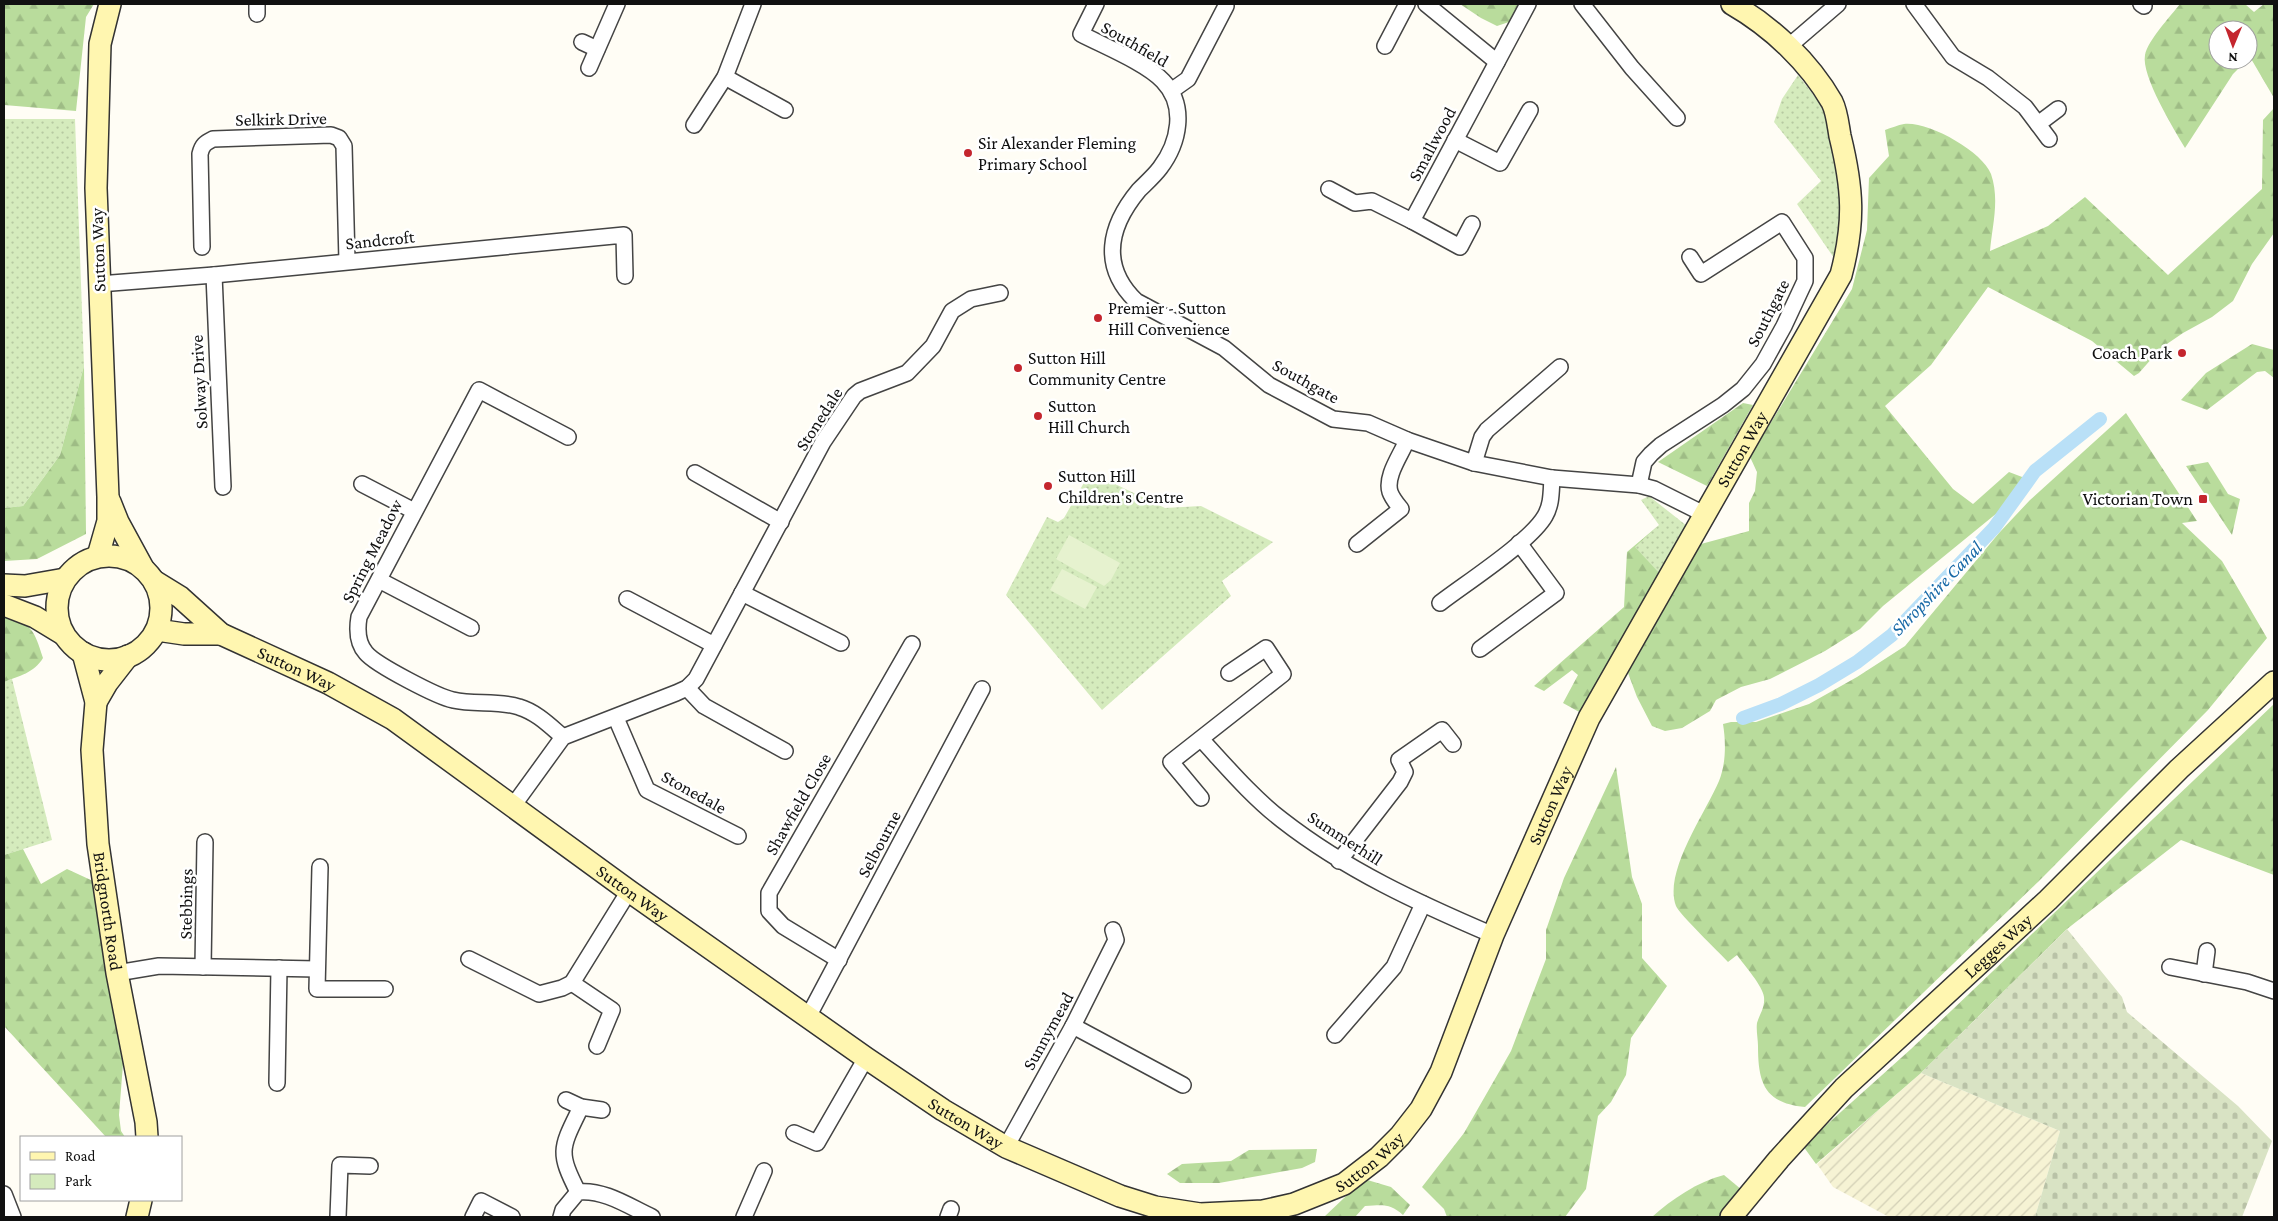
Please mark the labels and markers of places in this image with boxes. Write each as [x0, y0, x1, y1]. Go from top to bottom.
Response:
place label: Sir Alexander Fleming Primary School [978, 133, 1136, 174]
marker: Sir Alexander Fleming Primary School [962, 147, 974, 159]
place label: Premier - Sutton Hill Convenience [1108, 298, 1230, 339]
marker: Premier - Sutton Hill Convenience [1092, 312, 1104, 324]
place label: Coach Park [2092, 343, 2172, 363]
marker: Coach Park [2176, 347, 2188, 359]
place label: Sutton Hill Community Centre [1028, 348, 1166, 389]
marker: Sutton Hill Community Centre [1012, 362, 1024, 374]
place label: Sutton Hill Church [1048, 396, 1131, 437]
marker: Sutton Hill Church [1032, 410, 1044, 422]
place label: Sutton Hill Children's Centre [1058, 466, 1183, 507]
marker: Sutton Hill Children's Centre [1042, 480, 1054, 492]
place label: Victorian Town [2083, 489, 2193, 509]
marker: Victorian Town [2197, 493, 2209, 505]

